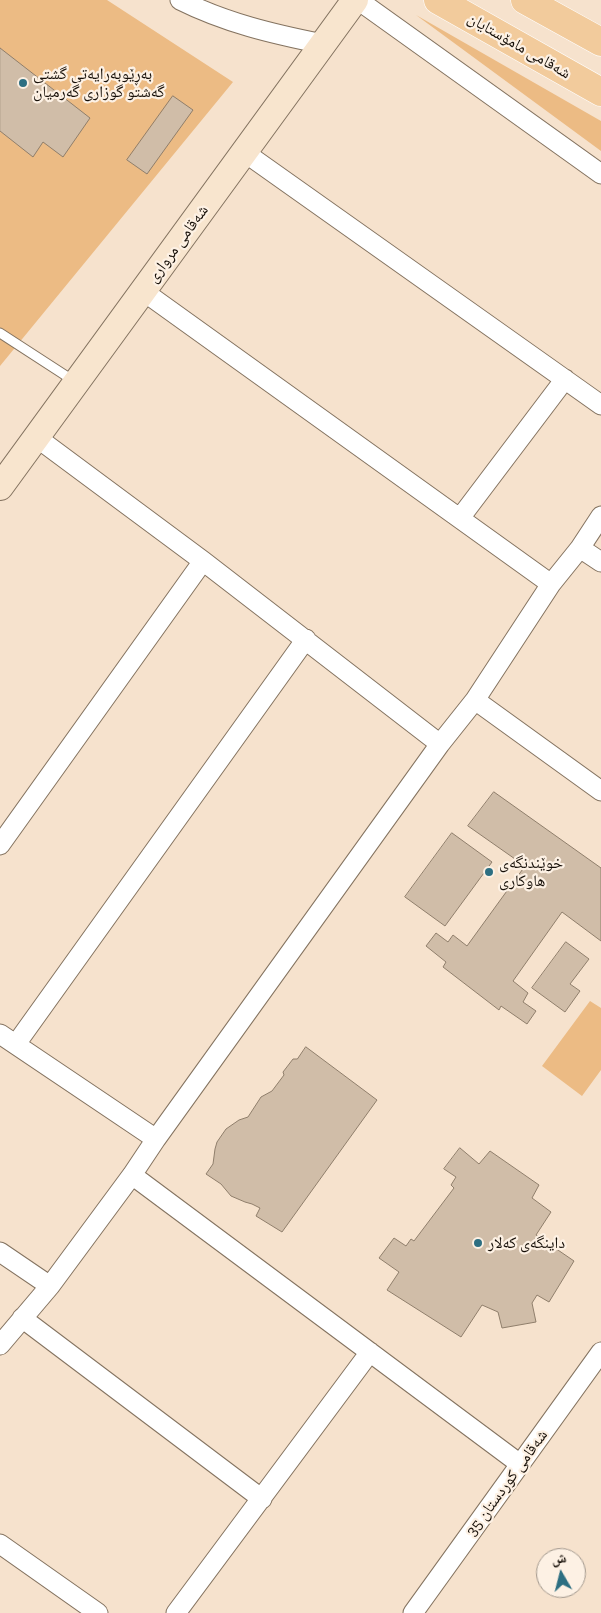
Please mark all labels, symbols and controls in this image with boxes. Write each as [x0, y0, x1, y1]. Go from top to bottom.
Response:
street label: شەقامی مامۆستایان [464, 9, 574, 83]
place label: بەڕێوبەرایەتی گشتی گەشتو گوزاری گەرمیان [33, 64, 165, 102]
marker: بەڕێوبەرایەتی گشتی گەشتو گوزاری گەرمیان [17, 77, 29, 89]
street label: شەقامی مرواری [143, 201, 213, 287]
place label: خوێندنگەی هاوکاری [499, 853, 563, 891]
marker: خوێندنگەی هاوکاری [483, 866, 495, 878]
place label: داینگەی کەلار [488, 1233, 565, 1253]
marker: داینگەی کەلار [472, 1237, 484, 1249]
street label: شەقامی کوردستان 35 [462, 1426, 552, 1540]
north arrow [536, 1548, 586, 1598]
text: ش [550, 1549, 568, 1568]

